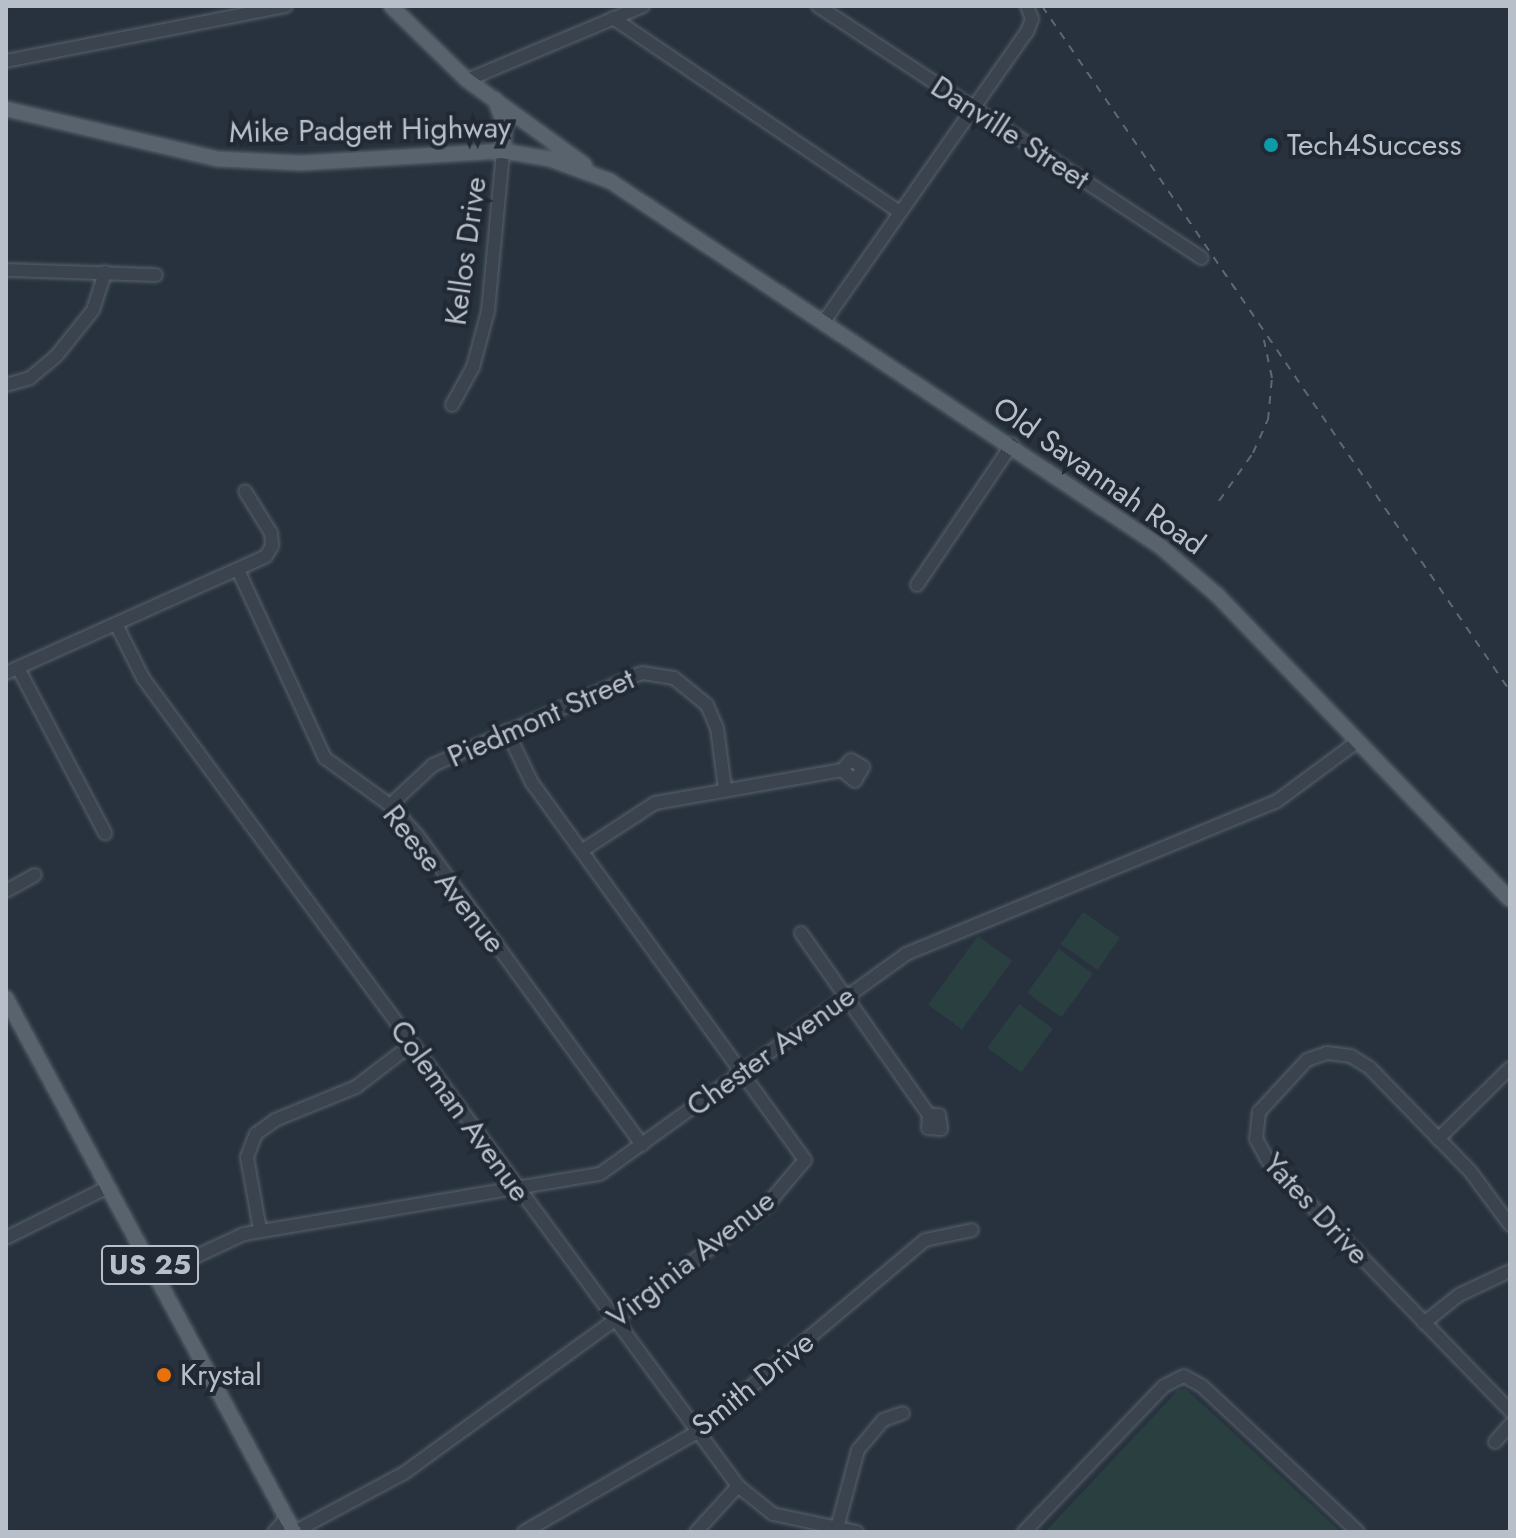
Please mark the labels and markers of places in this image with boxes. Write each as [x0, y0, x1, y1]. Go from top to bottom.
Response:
place label: Tech4Success [1287, 127, 1461, 163]
marker: Tech4Success [1262, 136, 1280, 154]
place label: Krystal [180, 1357, 262, 1393]
marker: Krystal [155, 1366, 173, 1384]

